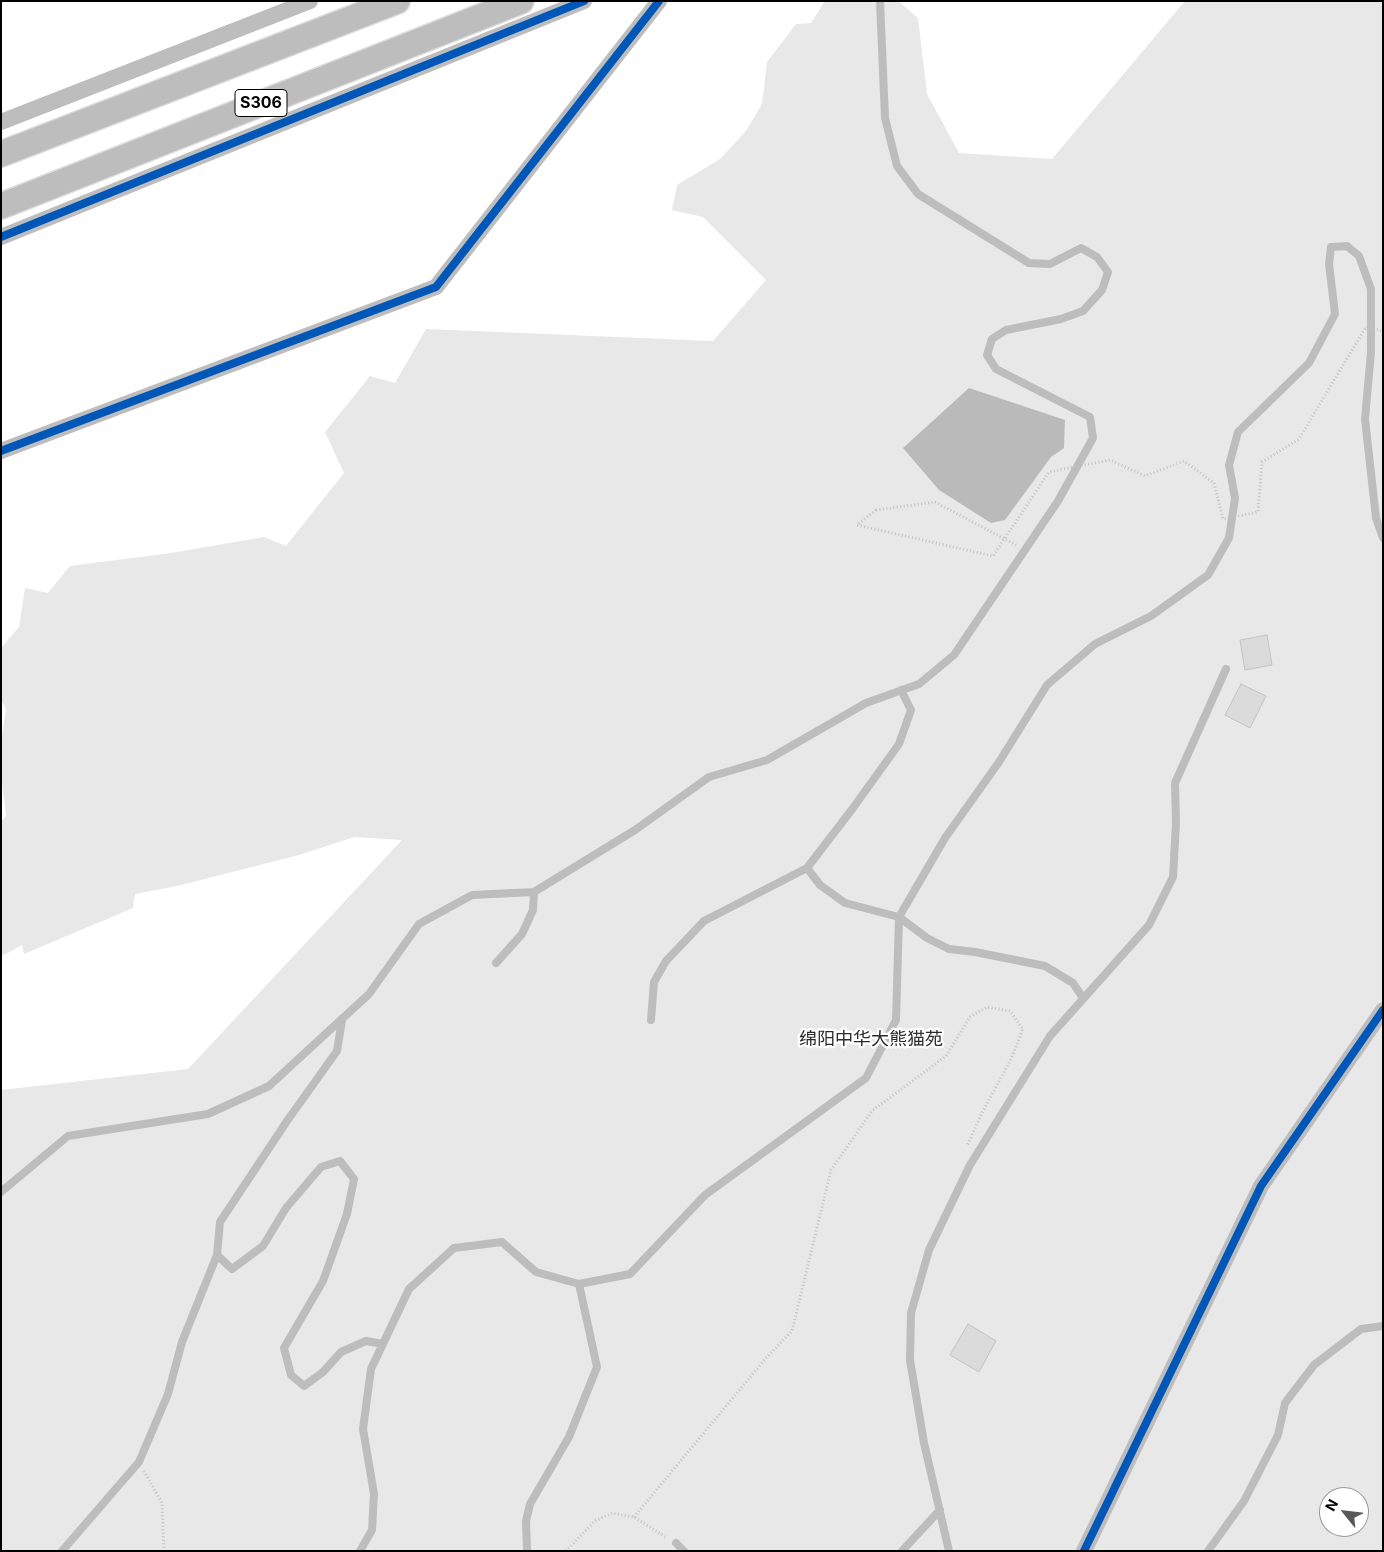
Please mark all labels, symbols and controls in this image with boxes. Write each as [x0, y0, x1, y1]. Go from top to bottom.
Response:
road number: S306 [235, 90, 287, 116]
park label: 绵阳中华大熊猫苑 [799, 1029, 943, 1051]
north arrow [1319, 1487, 1369, 1537]
text: N [1321, 1496, 1341, 1514]

